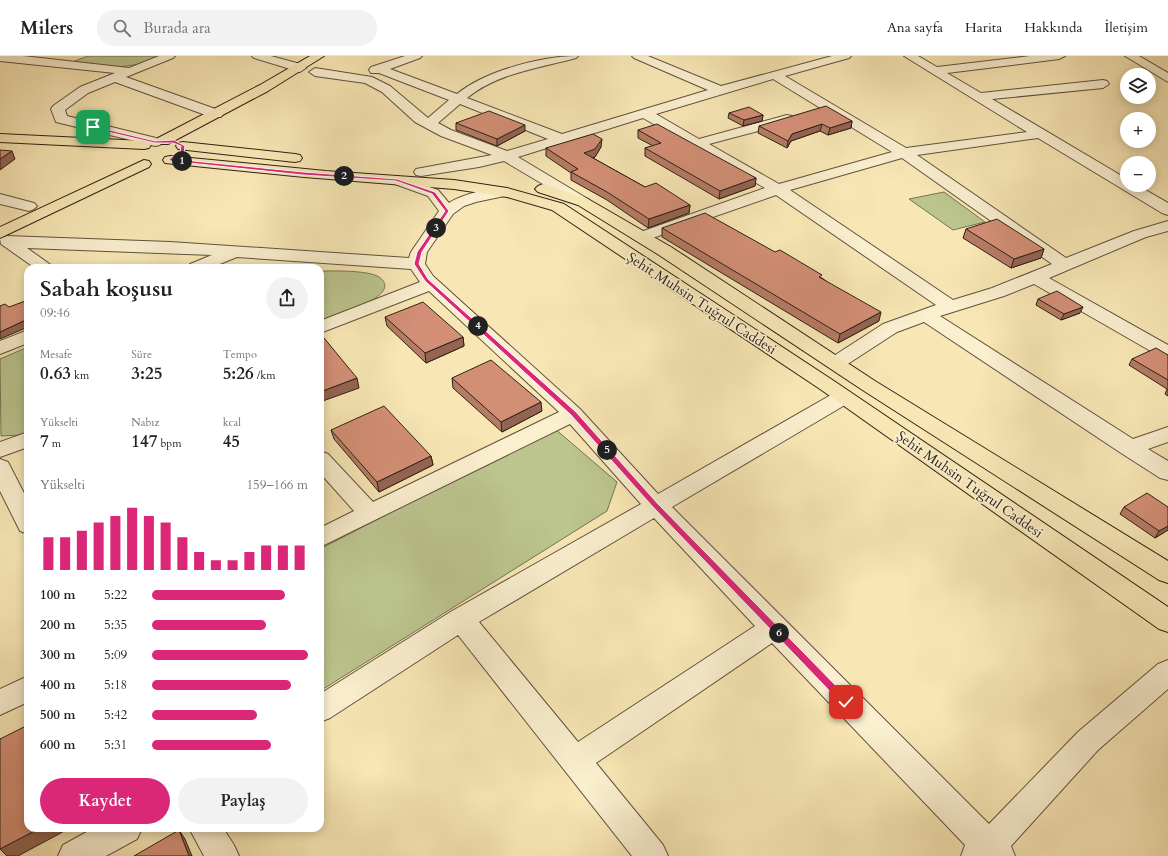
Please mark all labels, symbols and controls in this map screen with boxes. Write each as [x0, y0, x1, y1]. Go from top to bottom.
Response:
search box [97, 10, 377, 46]
text: Milers [20, 15, 73, 41]
icon: search [111, 17, 133, 39]
text: Burada ara [143, 18, 211, 38]
text: Ana sayfa [887, 18, 943, 37]
text: Harita [965, 18, 1002, 37]
text: Hakkında [1024, 18, 1082, 37]
text: İletişim [1104, 18, 1148, 37]
map controls [1120, 68, 1156, 192]
button: layers [1120, 68, 1156, 104]
pin [76, 110, 110, 144]
button: + [1120, 112, 1156, 148]
icon: arrive [82, 116, 104, 138]
pin: 1 [172, 151, 192, 171]
text: 1 [179, 153, 185, 168]
button: − [1120, 156, 1156, 192]
pin: 2 [334, 166, 354, 186]
text: 2 [341, 168, 347, 183]
pin: 3 [426, 218, 446, 238]
text: 3 [433, 220, 439, 235]
street label: Şehit Muhsin Tuğrul Caddesi [623, 248, 780, 359]
text: Sabah koşusu [40, 274, 173, 304]
button: share [266, 277, 308, 319]
text: 09:46 [40, 304, 70, 322]
pin: 4 [468, 316, 488, 336]
text: 4 [475, 318, 481, 333]
text: Mesafe [40, 347, 72, 362]
text: Süre [131, 347, 152, 362]
text: Tempo [223, 347, 257, 362]
text: 0.63 [40, 362, 71, 385]
text: 3:25 [131, 362, 162, 385]
text: 5:26 [223, 362, 254, 385]
text: km [71, 368, 89, 383]
text: /km [254, 368, 275, 383]
text: Yükselti [40, 415, 78, 430]
text: Nabız [131, 415, 159, 430]
text: kcal [223, 415, 241, 430]
street label: Şehit Muhsin Tuğrul Caddesi [893, 427, 1047, 542]
text: 7 [40, 430, 49, 453]
text: 147 [131, 430, 157, 453]
text: 45 [223, 430, 240, 453]
text: m [49, 436, 61, 451]
text: bpm [157, 436, 181, 451]
pin: 5 [597, 440, 617, 460]
text: 5 [604, 442, 610, 457]
text: Yükselti [40, 476, 85, 494]
text: 159–166 m [246, 476, 308, 494]
text: 100 m [40, 586, 75, 604]
text: 5:22 [104, 586, 127, 604]
text: 200 m [40, 616, 75, 634]
text: 5:35 [104, 616, 127, 634]
pin: 6 [769, 623, 789, 643]
text: 6 [776, 625, 782, 640]
text: 300 m [40, 646, 75, 664]
text: 5:09 [104, 646, 127, 664]
text: 400 m [40, 676, 75, 694]
text: 5:18 [104, 676, 127, 694]
pin [829, 685, 863, 719]
icon: check [835, 691, 857, 713]
text: 500 m [40, 706, 75, 724]
text: 5:42 [104, 706, 127, 724]
text: 600 m [40, 736, 75, 754]
text: 5:31 [104, 736, 127, 754]
button: Kaydet [40, 778, 170, 824]
button: Paylaş [178, 778, 308, 824]

